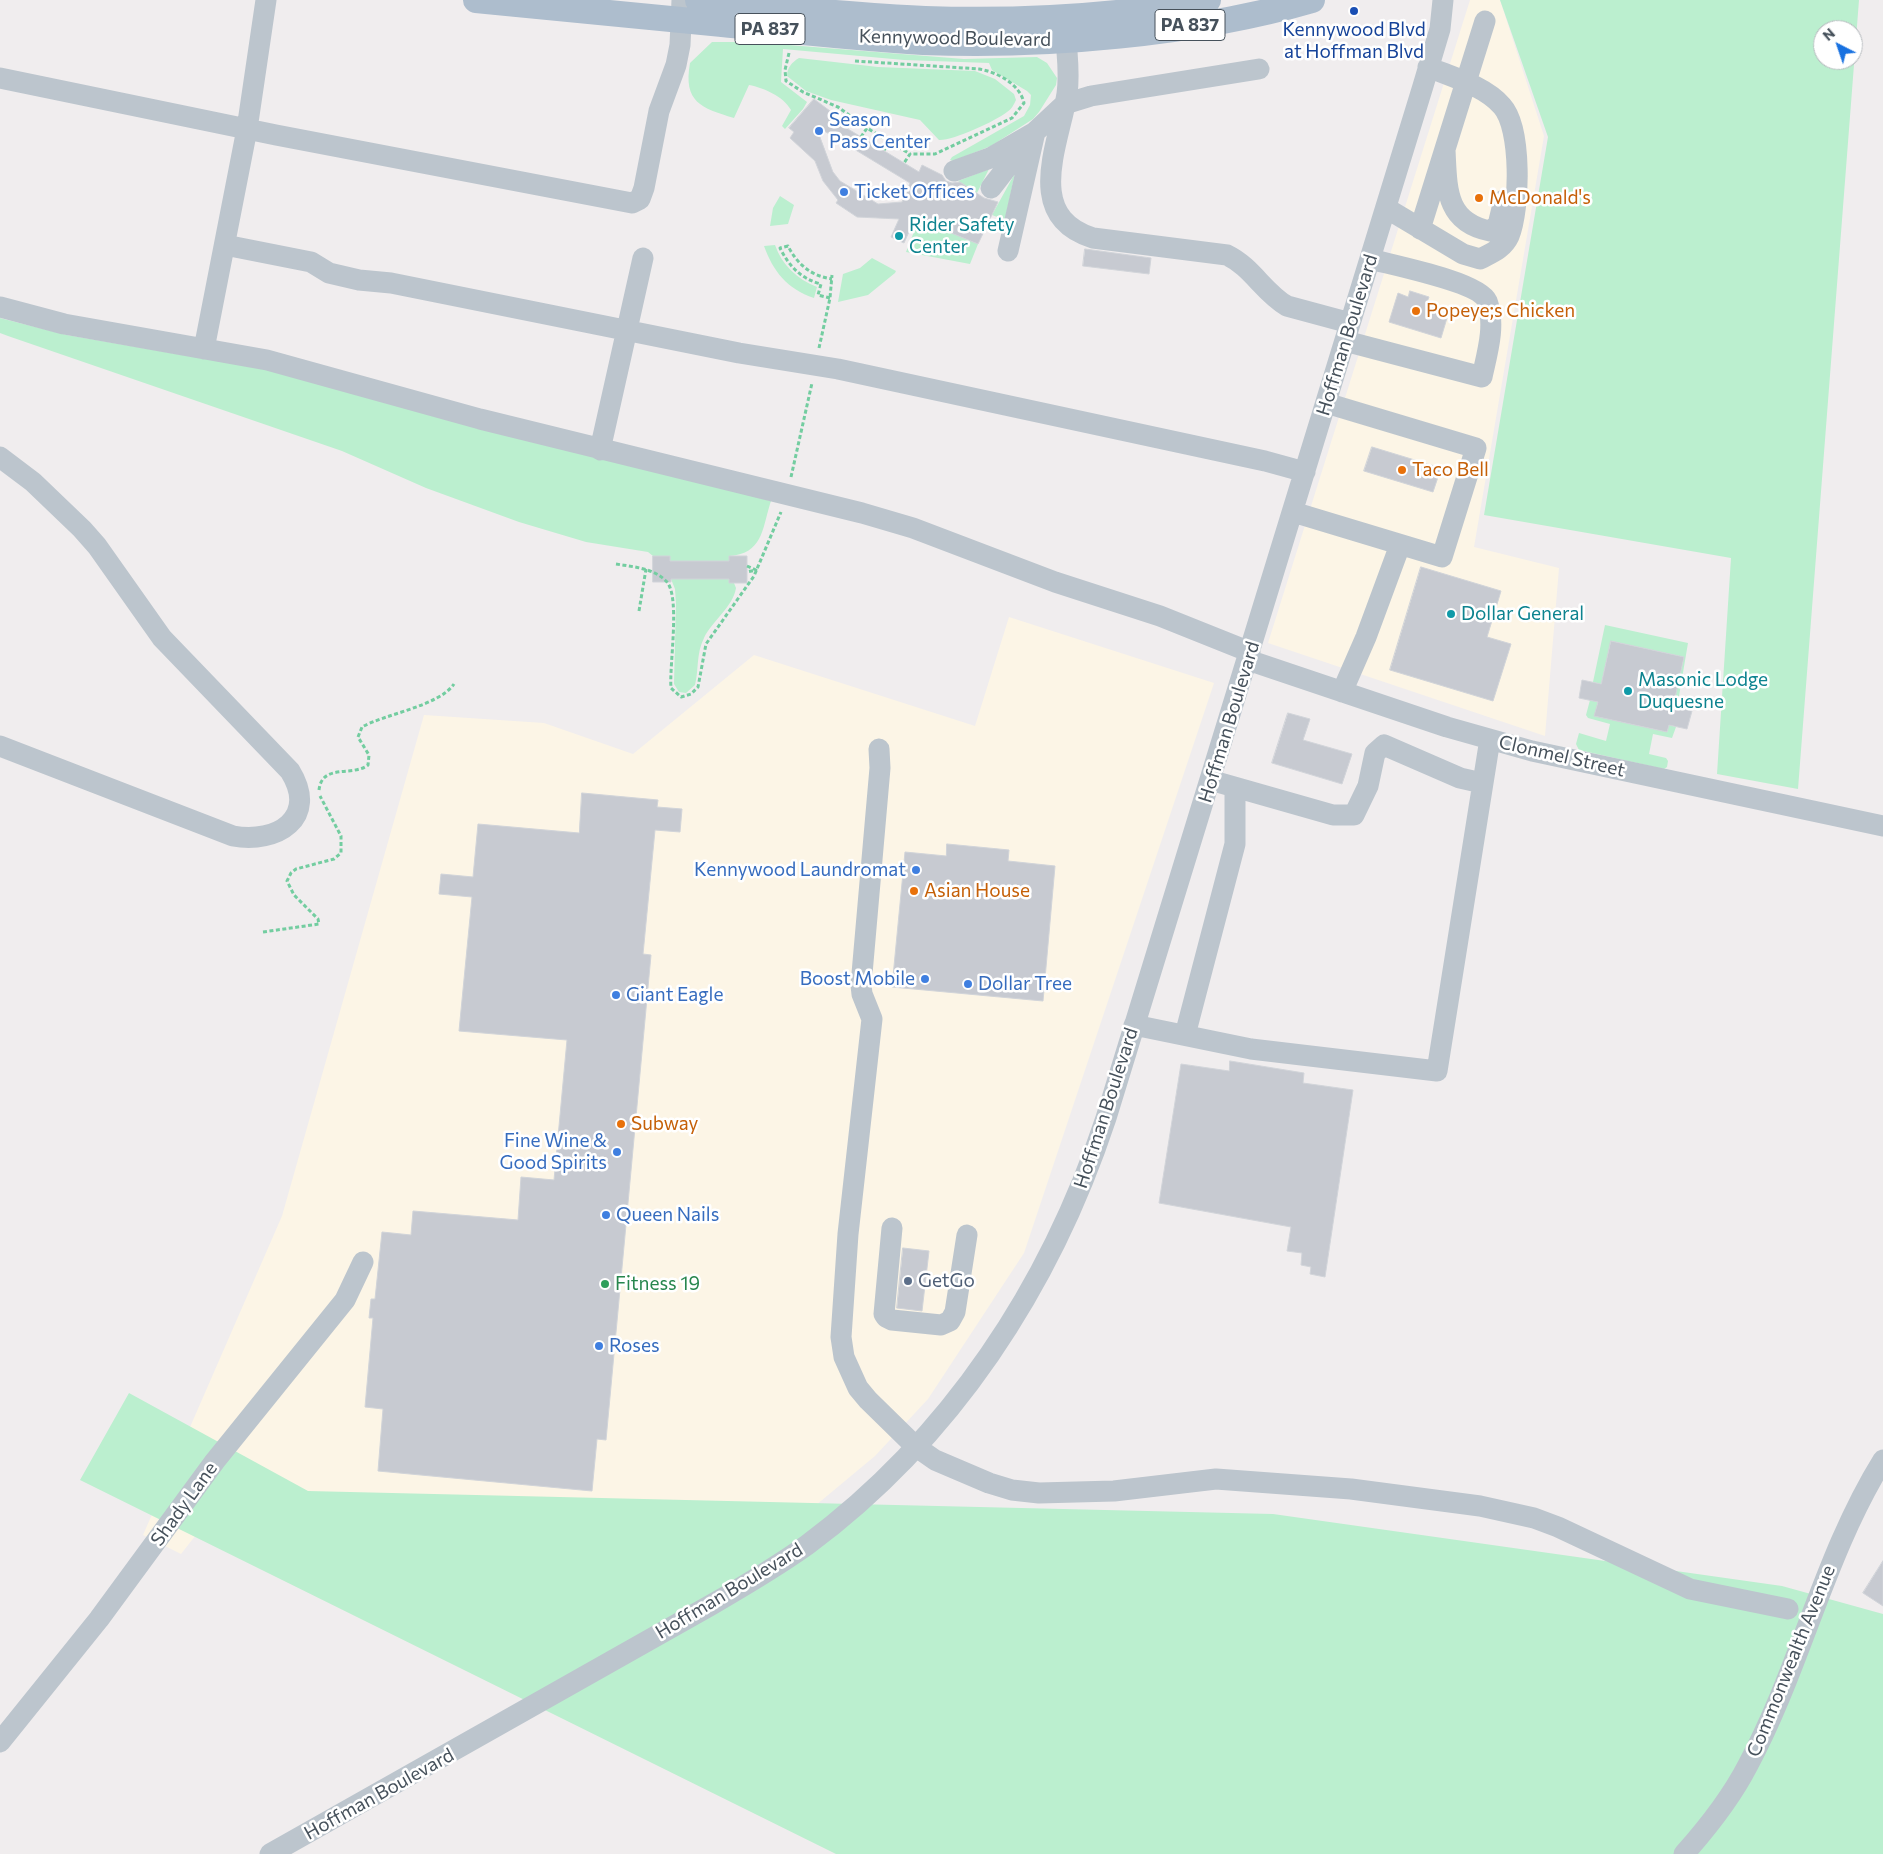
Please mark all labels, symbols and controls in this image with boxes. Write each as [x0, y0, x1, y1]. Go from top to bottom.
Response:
marker: Kennywood Blvd at Hoffman Blvd [1348, 5, 1360, 17]
road number: PA 837 [1155, 10, 1225, 40]
road number: PA 837 [735, 13, 805, 44]
place label: Kennywood Blvd at Hoffman Blvd [1282, 19, 1426, 63]
north arrow [1813, 20, 1863, 70]
text: N [1819, 24, 1838, 44]
street label: Kennywood Boulevard [859, 25, 1051, 51]
place label: Season Pass Center [829, 109, 931, 153]
marker: Season Pass Center [813, 125, 825, 137]
place label: Ticket Offices [854, 181, 975, 203]
marker: Ticket Offices [838, 186, 850, 198]
place label: McDonald's [1489, 187, 1591, 209]
marker: McDonald's [1473, 192, 1485, 204]
place label: Rider Safety Center [909, 214, 1014, 258]
marker: Rider Safety Center [893, 230, 905, 242]
street label: Hoffman Boulevard [1312, 252, 1382, 418]
place label: Popeye;s Chicken [1426, 300, 1575, 322]
marker: Popeye;s Chicken [1410, 305, 1422, 317]
place label: Taco Bell [1412, 459, 1489, 481]
marker: Taco Bell [1396, 464, 1408, 476]
place label: Dollar General [1461, 603, 1584, 625]
marker: Dollar General [1445, 608, 1457, 620]
street label: Hoffman Boulevard [1194, 639, 1264, 805]
place label: Masonic Lodge Duquesne [1638, 669, 1768, 713]
marker: Masonic Lodge Duquesne [1622, 685, 1634, 697]
street label: Clonmel Street [1497, 730, 1627, 782]
place label: Kennywood Laundromat [694, 859, 906, 881]
marker: Kennywood Laundromat [910, 864, 922, 876]
place label: Asian House [924, 880, 1030, 902]
marker: Asian House [908, 885, 920, 897]
place label: Boost Mobile [800, 968, 915, 990]
marker: Boost Mobile [919, 973, 931, 985]
place label: Dollar Tree [978, 973, 1072, 995]
marker: Dollar Tree [962, 978, 974, 990]
place label: Giant Eagle [626, 984, 723, 1006]
marker: Giant Eagle [610, 989, 622, 1001]
street label: Hoffman Boulevard [1069, 1025, 1143, 1191]
place label: Subway [631, 1113, 698, 1135]
marker: Subway [615, 1118, 627, 1130]
place label: Fine Wine & Good Spirits [500, 1130, 607, 1174]
marker: Fine Wine & Good Spirits [611, 1146, 623, 1158]
place label: Queen Nails [616, 1204, 719, 1226]
marker: Queen Nails [600, 1209, 612, 1221]
place label: GetGo [918, 1270, 975, 1292]
place label: Fitness 19 [615, 1273, 700, 1295]
marker: GetGo [902, 1275, 914, 1287]
marker: Fitness 19 [599, 1278, 611, 1290]
place label: Roses [609, 1335, 660, 1357]
marker: Roses [593, 1340, 605, 1352]
street label: Shady Lane [146, 1458, 222, 1550]
street label: Hoffman Boulevard [651, 1538, 807, 1644]
street label: Commonwealth Avenue [1742, 1562, 1840, 1760]
street label: Hoffman Boulevard [300, 1743, 458, 1845]

